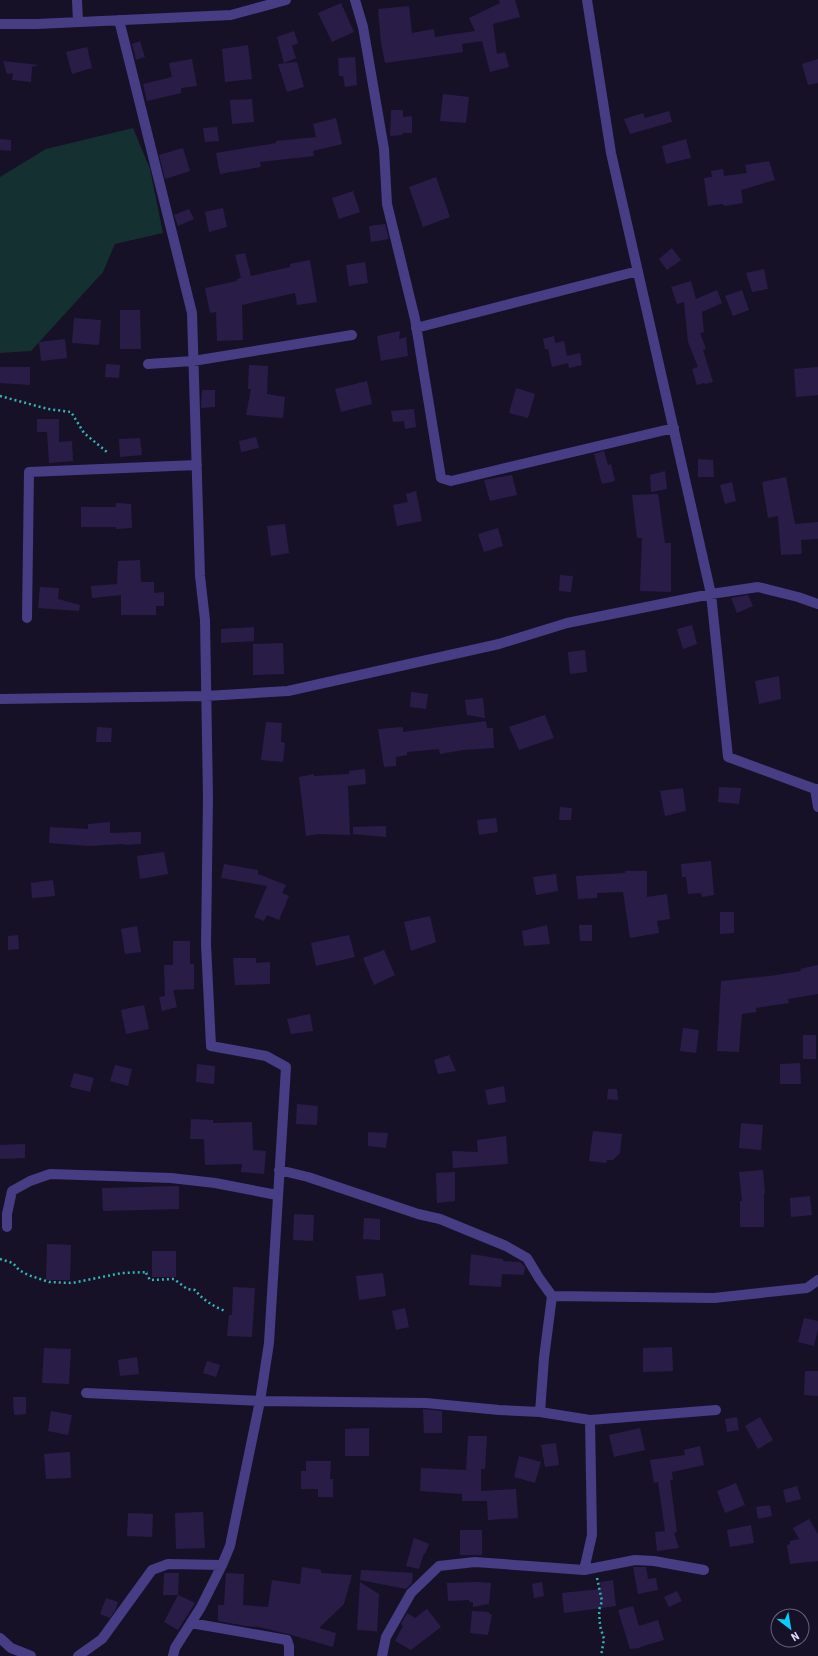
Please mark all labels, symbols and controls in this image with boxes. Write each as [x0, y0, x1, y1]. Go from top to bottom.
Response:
north arrow [770, 1608, 810, 1648]
text: N [788, 1629, 801, 1644]

